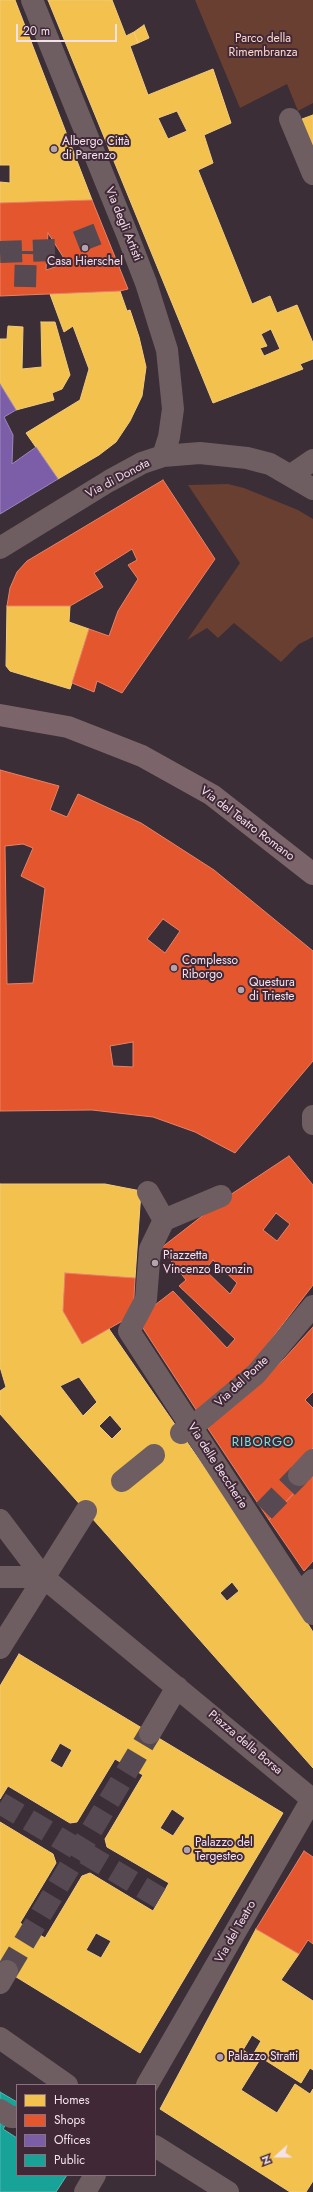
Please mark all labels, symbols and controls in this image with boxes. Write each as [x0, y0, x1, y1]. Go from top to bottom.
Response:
scale bar [18, 16, 119, 42]
text: 20 m [23, 22, 50, 40]
park label: Parco della Rimembranza [228, 32, 298, 60]
place label: Albergo Città di Parenzo [62, 135, 130, 163]
marker: Albergo Città di Parenzo [49, 144, 59, 154]
street label: Via degli Artisti [102, 185, 144, 263]
marker: Casa Hierschel [80, 243, 90, 253]
place label: Casa Hierschel [47, 255, 123, 269]
street label: Via di Donota [84, 456, 152, 502]
street label: Via del Teatro Romano [197, 784, 297, 864]
place label: Complesso Riborgo [182, 954, 238, 982]
marker: Complesso Riborgo [169, 963, 179, 973]
place label: Questura di Trieste [249, 976, 295, 1004]
marker: Questura di Trieste [236, 985, 246, 995]
place label: Piazzetta Vincenzo Bronzin [163, 1249, 252, 1277]
marker: Piazzetta Vincenzo Bronzin [150, 1258, 160, 1268]
street label: Via del Ponte [212, 1354, 272, 1410]
street label: Via delle Beccherie [184, 1421, 250, 1511]
district label: RIBORGO [232, 1435, 294, 1451]
street label: Piazza della Borsa [205, 1708, 285, 1778]
place label: Palazzo del Tergesteo [195, 1836, 253, 1864]
marker: Palazzo del Tergesteo [182, 1845, 192, 1855]
street label: Via del Teatro [212, 1898, 260, 1966]
place label: Palazzo Stratti [228, 2050, 298, 2064]
marker: Palazzo Stratti [215, 2052, 225, 2062]
legend [16, 2084, 156, 2176]
text: Homes [54, 2091, 90, 2109]
text: Shops [54, 2111, 85, 2129]
text: Offices [54, 2131, 90, 2149]
north arrow [257, 2136, 297, 2176]
text: Public [54, 2151, 85, 2169]
text: N [257, 2153, 275, 2167]

